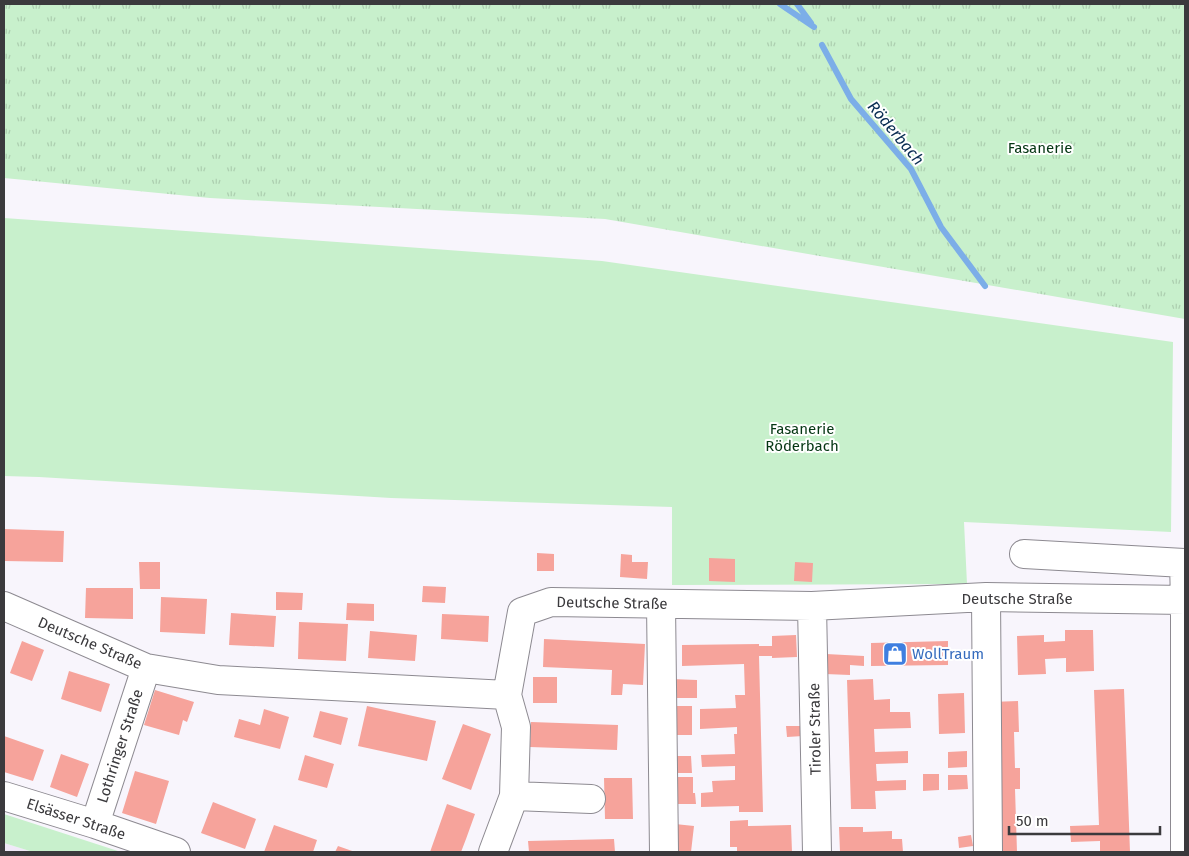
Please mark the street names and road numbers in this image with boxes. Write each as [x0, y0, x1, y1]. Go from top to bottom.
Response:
street label: Deutsche Straße [961, 590, 1073, 608]
street label: Deutsche Straße [556, 593, 668, 613]
street label: Deutsche Straße [35, 613, 145, 673]
street label: Tiroler Straße [805, 683, 825, 775]
street label: Lothringer Straße [93, 687, 147, 805]
street label: Elsässer Straße [24, 795, 128, 843]

